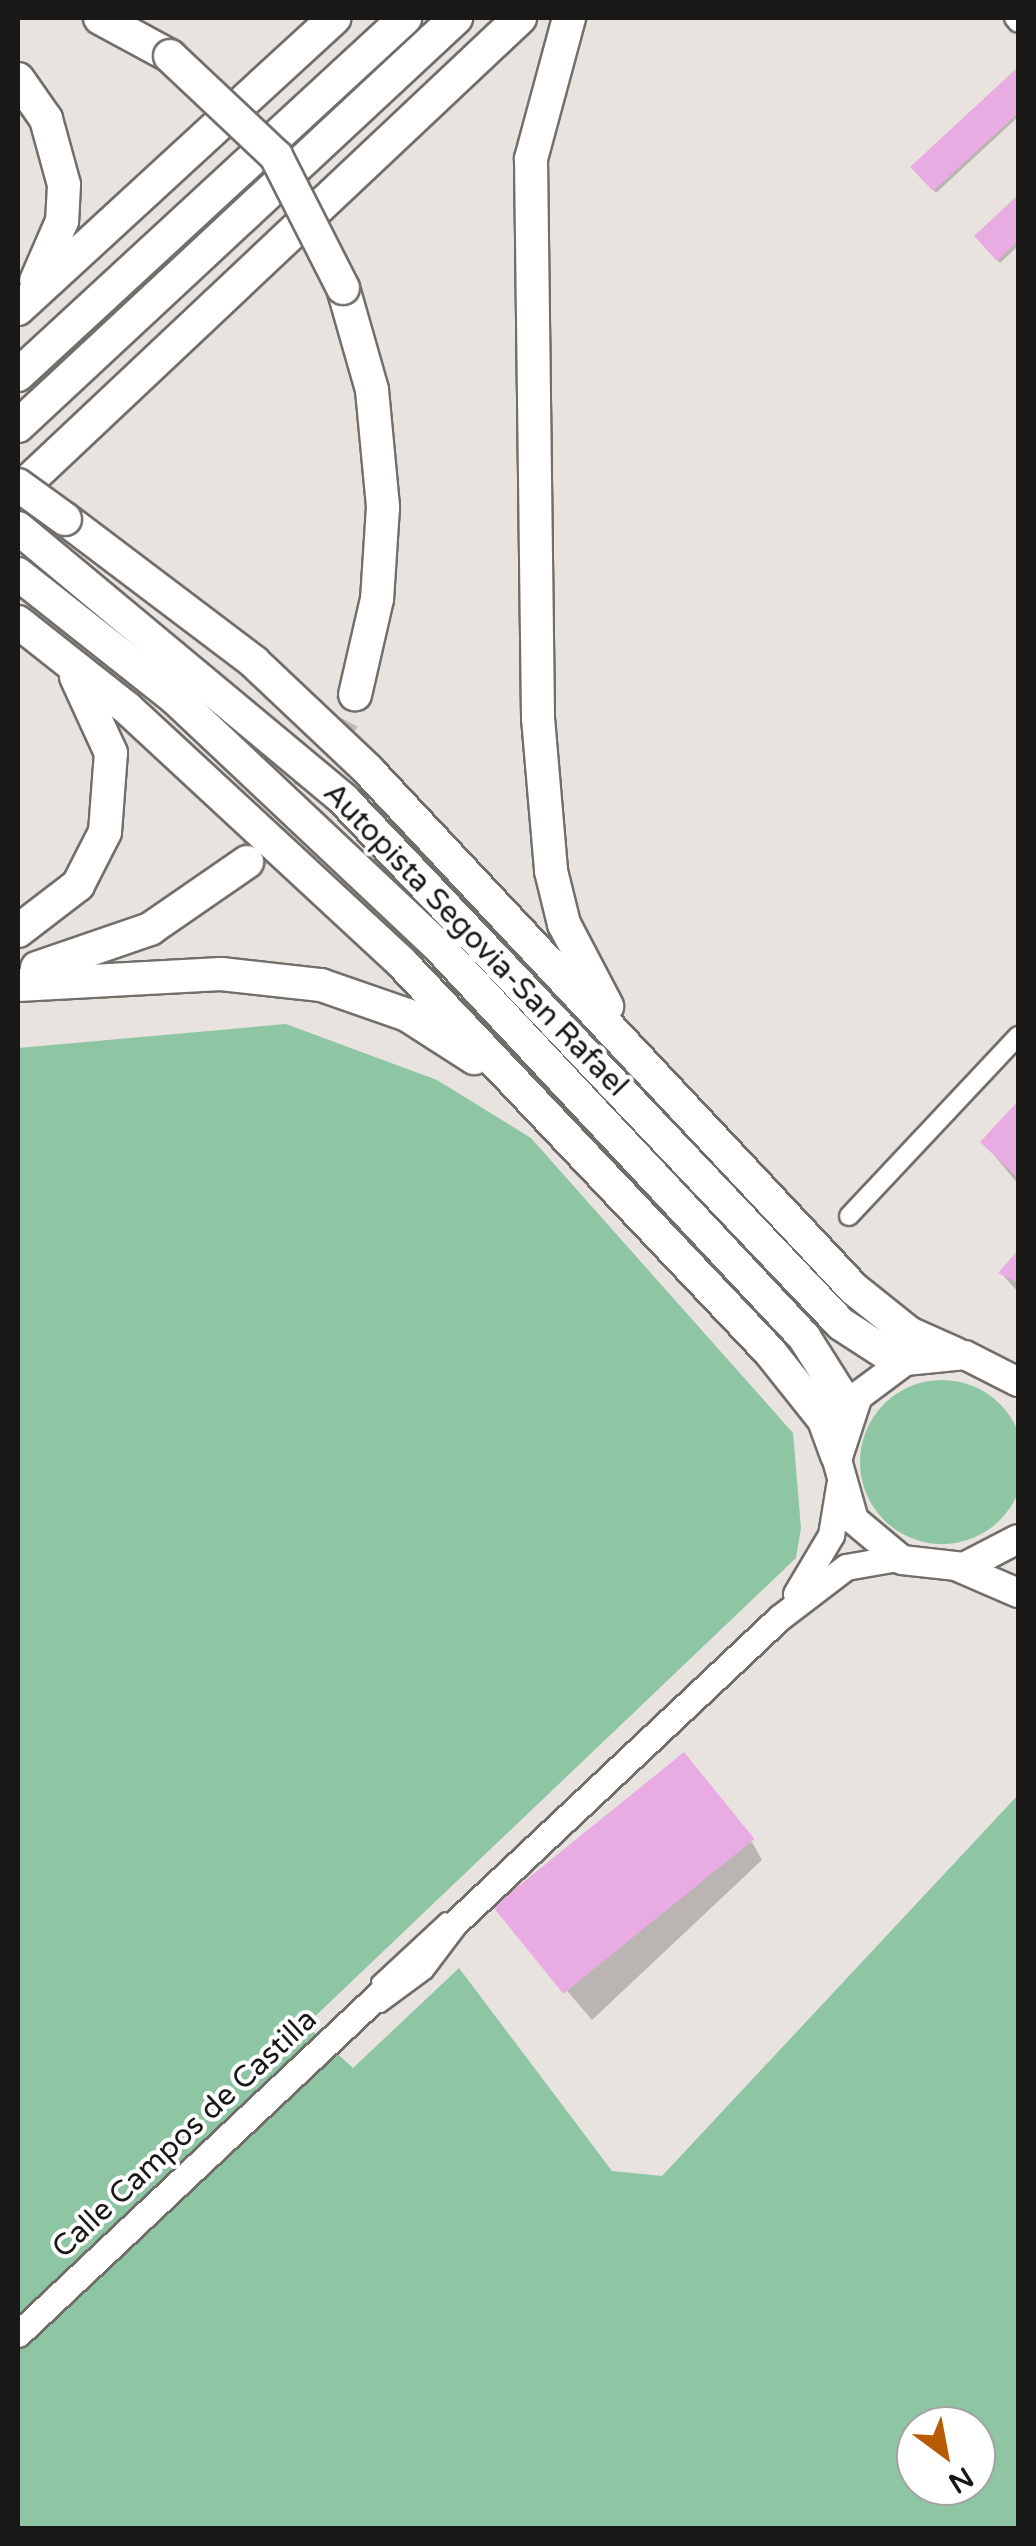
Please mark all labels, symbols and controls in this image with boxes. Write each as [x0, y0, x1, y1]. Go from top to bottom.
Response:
street label: Autopista Segovia-San Rafael [315, 776, 635, 1104]
street label: Calle Campos de Castilla [45, 2002, 325, 2266]
north arrow [896, 2406, 996, 2506]
text: N [942, 2459, 979, 2500]

